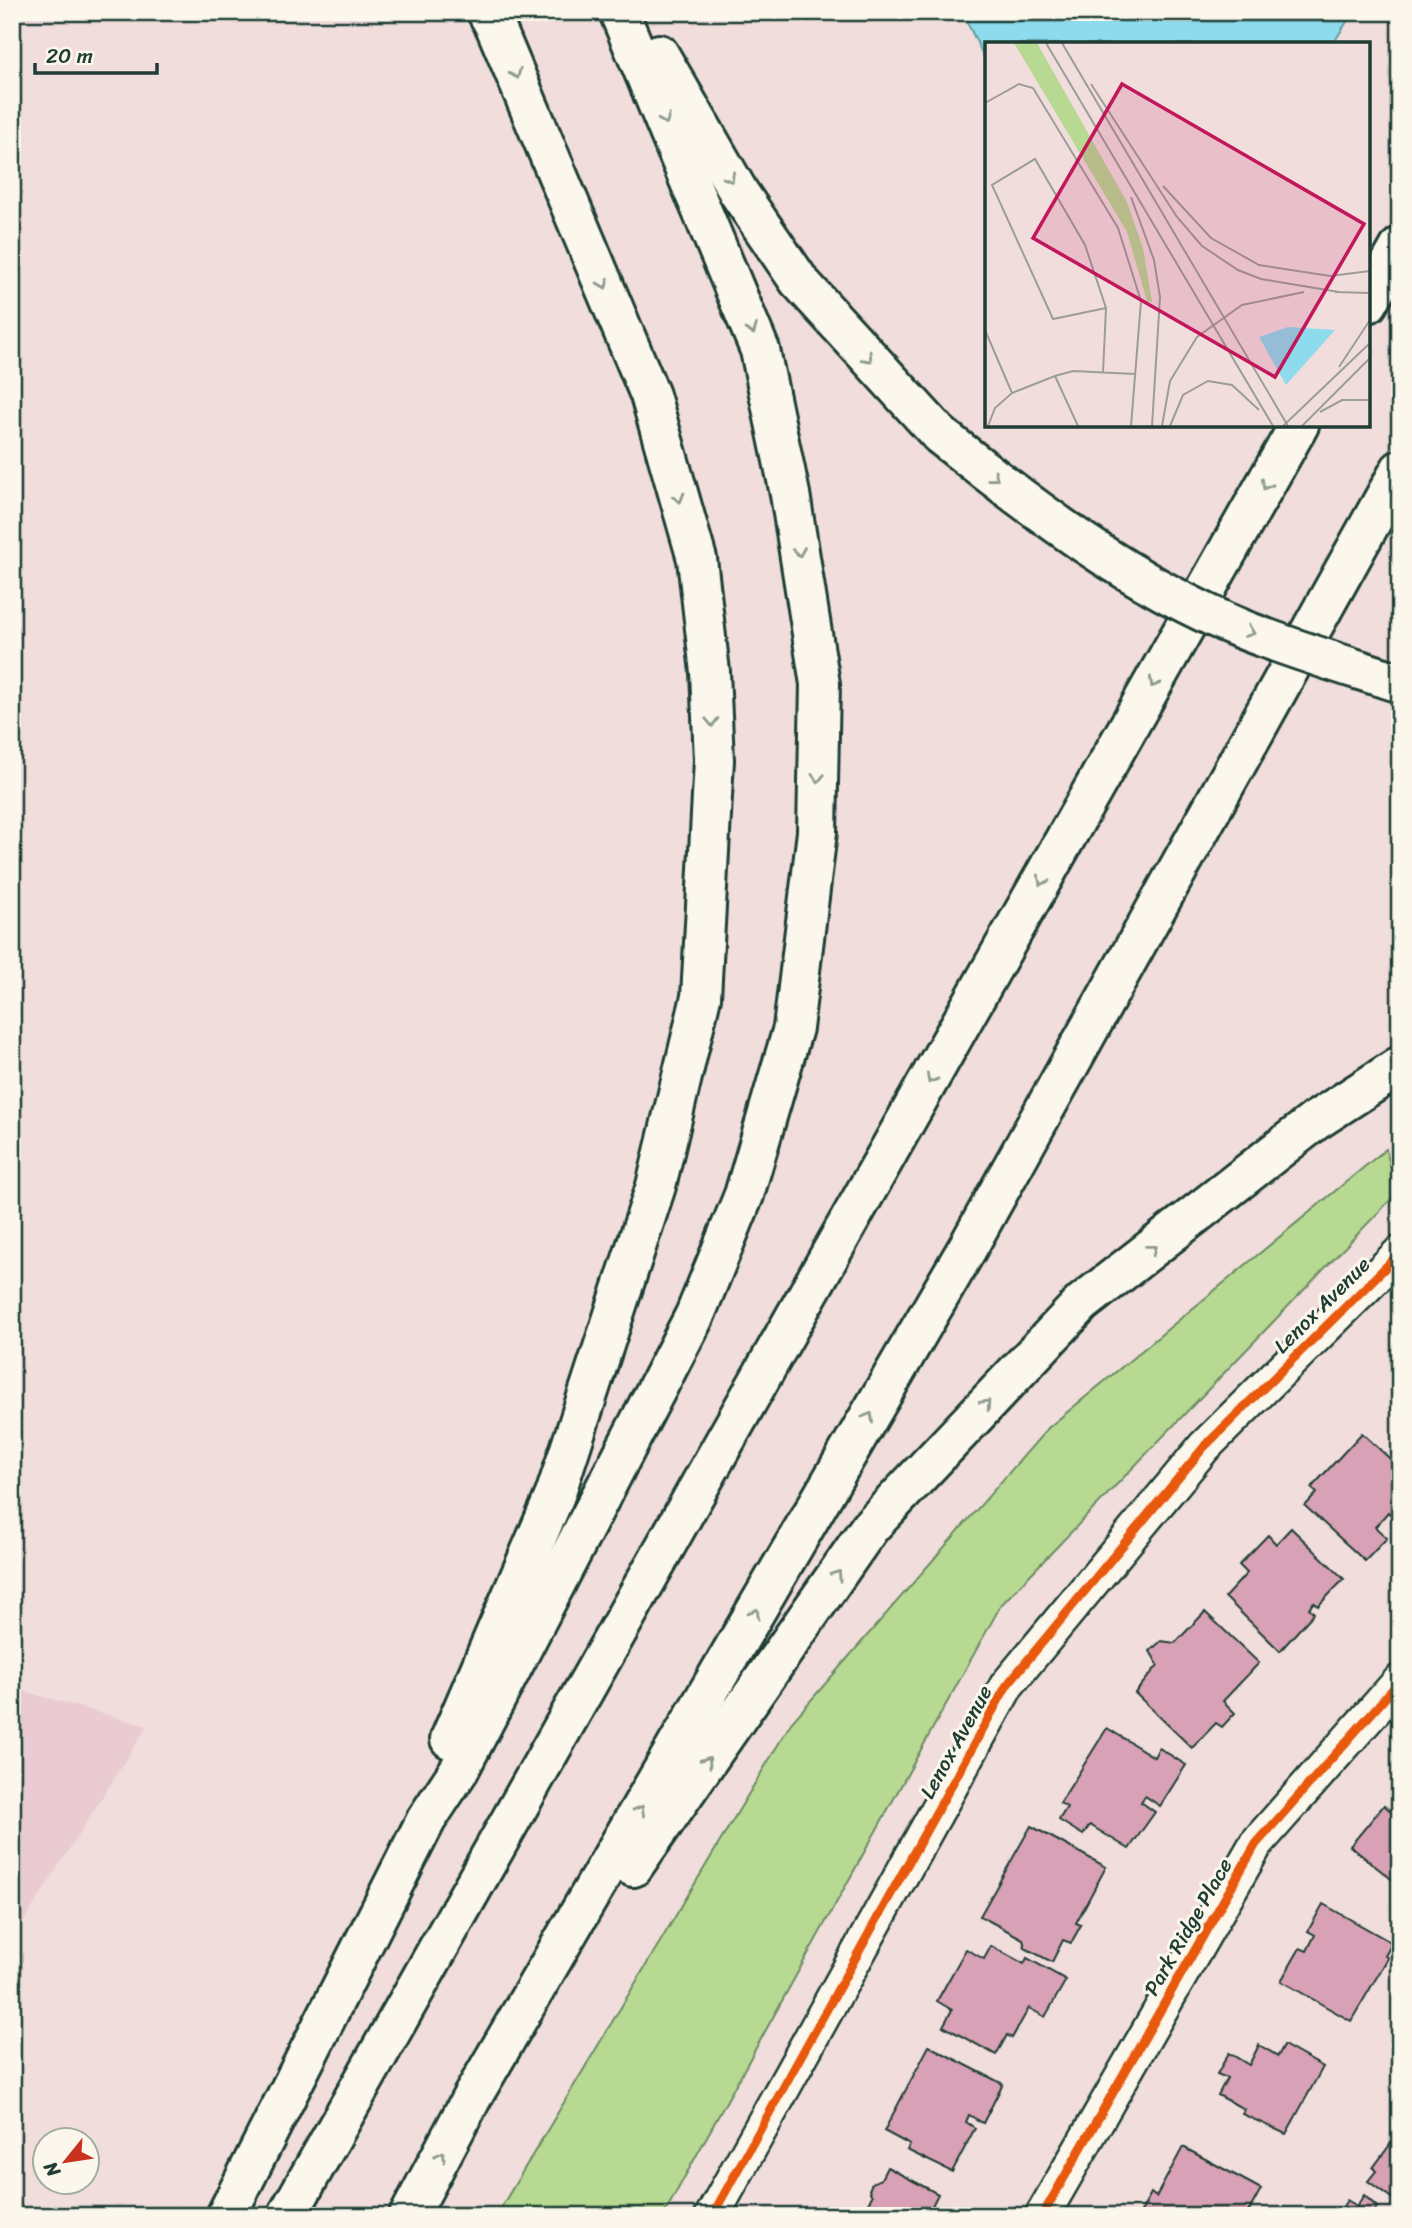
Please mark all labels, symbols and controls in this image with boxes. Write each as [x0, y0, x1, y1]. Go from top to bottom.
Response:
scale bar [35, 32, 158, 76]
text: 20 m [46, 37, 93, 75]
inset map [985, 42, 1370, 427]
one-way arrow [508, 66, 522, 79]
one-way arrow [656, 113, 670, 125]
one-way arrow [722, 170, 735, 183]
one-way arrow [595, 277, 609, 289]
one-way arrow [743, 324, 757, 336]
one-way arrow [860, 350, 872, 363]
one-way arrow [986, 469, 998, 482]
one-way arrow [1261, 477, 1274, 490]
one-way arrow [671, 492, 686, 504]
one-way arrow [791, 546, 806, 558]
one-way arrow [1244, 624, 1256, 638]
one-way arrow [1149, 676, 1162, 688]
one-way arrow [705, 717, 720, 728]
one-way arrow [810, 773, 826, 784]
one-way arrow [1037, 874, 1050, 886]
one-way arrow [926, 1072, 939, 1085]
one-way arrow [1144, 1244, 1156, 1257]
street label: Lenox Avenue [1264, 1247, 1380, 1363]
one-way arrow [978, 1399, 991, 1412]
one-way arrow [861, 1411, 874, 1424]
one-way arrow [829, 1570, 841, 1583]
one-way arrow [746, 1608, 759, 1621]
street label: Lenox Avenue [909, 1678, 1003, 1806]
one-way arrow [699, 1756, 711, 1769]
one-way arrow [632, 1804, 645, 1817]
street label: Park Ridge Place [1133, 1851, 1243, 2003]
north arrow [32, 2126, 102, 2196]
one-way arrow [433, 2150, 446, 2163]
text: N [34, 2155, 70, 2184]

